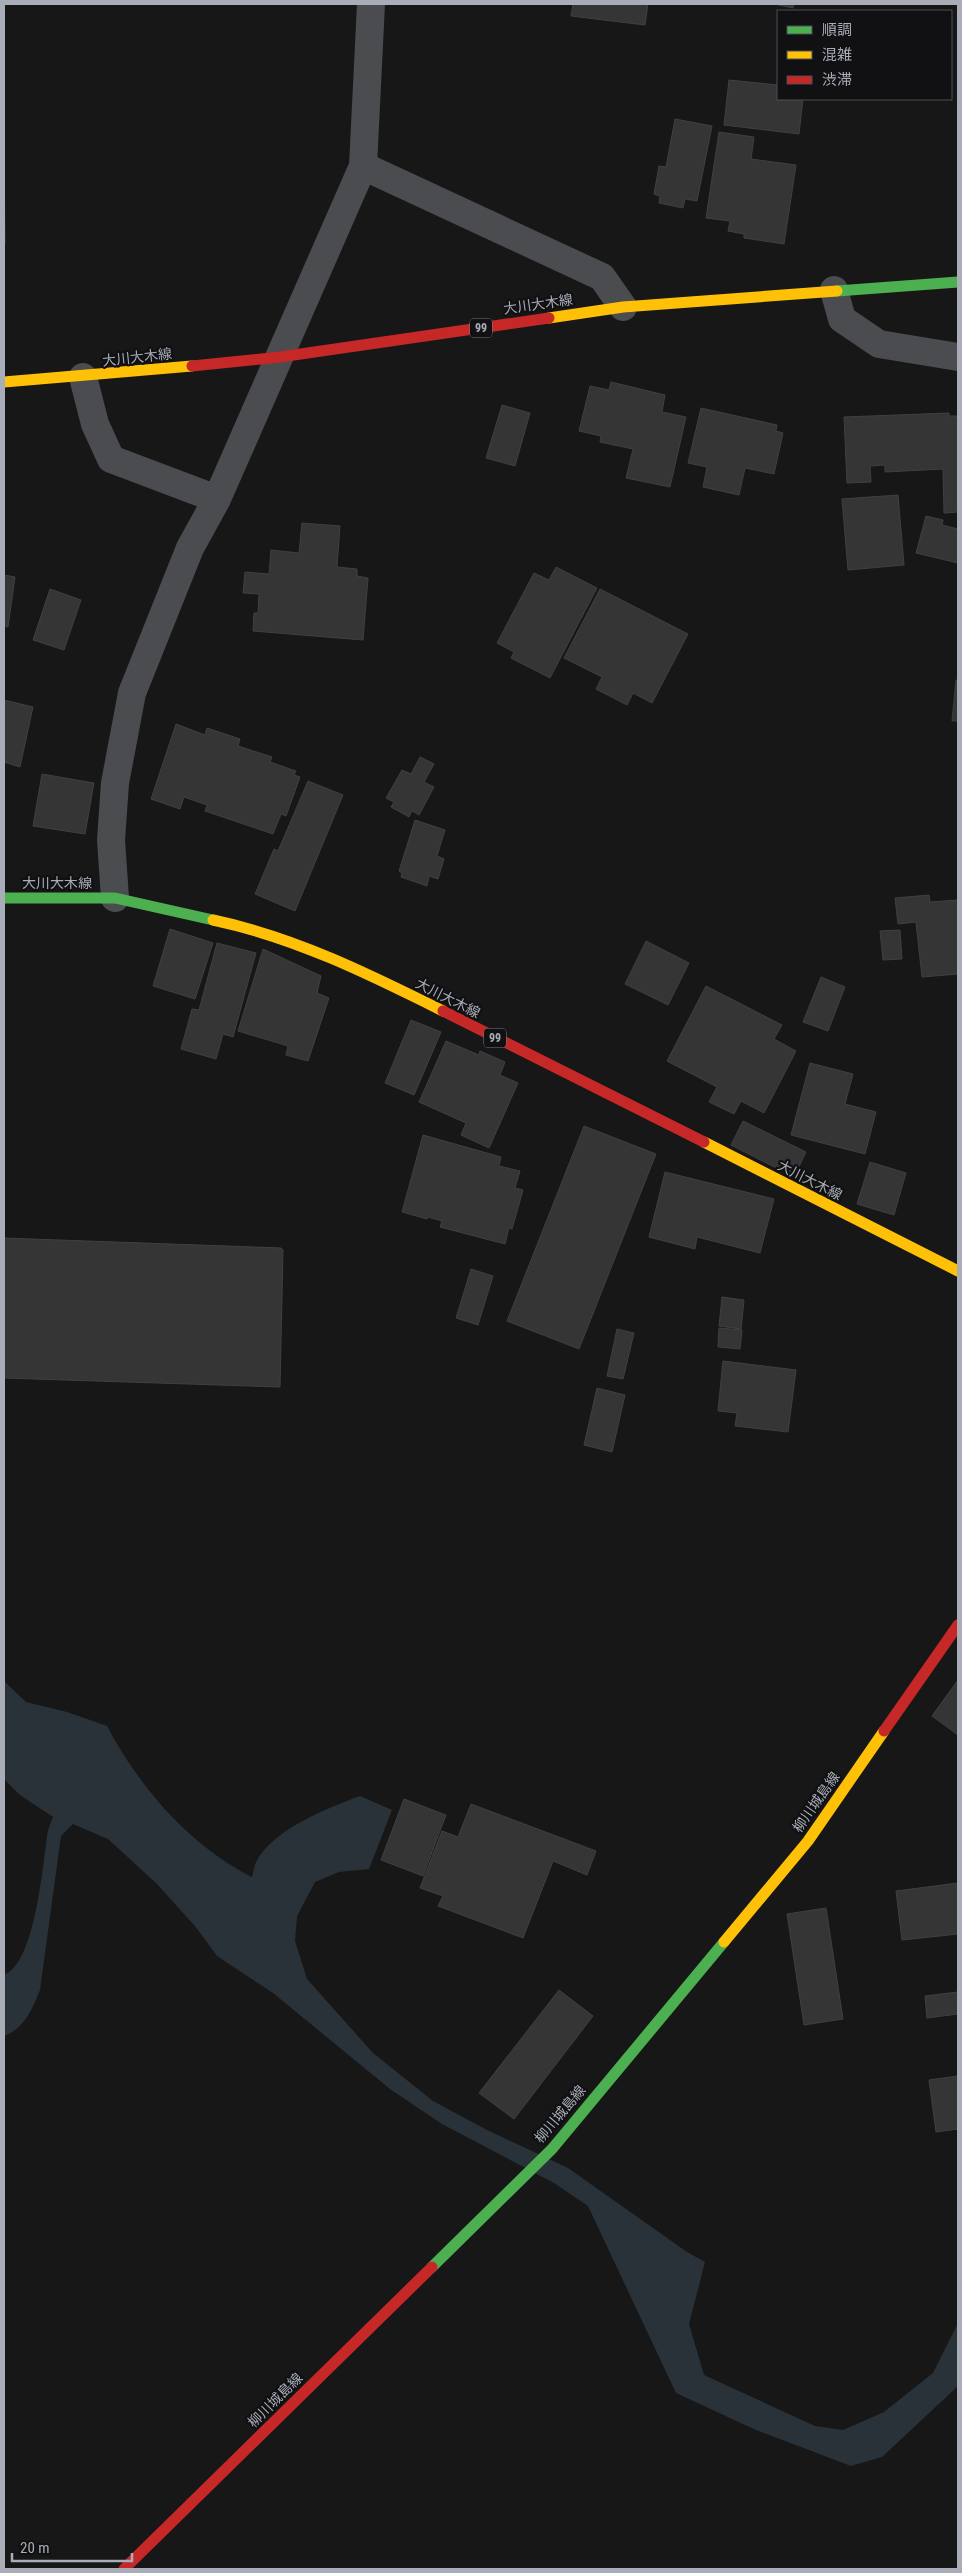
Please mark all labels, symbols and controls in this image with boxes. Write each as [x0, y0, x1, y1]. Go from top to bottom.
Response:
legend [777, 10, 952, 100]
text: 順調 [822, 21, 852, 39]
text: 混雑 [822, 46, 852, 64]
text: 渋滞 [822, 71, 852, 89]
street label: 大川大木線 [502, 291, 574, 317]
road number: 99 [470, 318, 492, 338]
street label: 大川大木線 [101, 345, 173, 369]
street label: 大川大木線 [22, 875, 92, 891]
street label: 大川大木線 [413, 975, 483, 1021]
road number: 99 [484, 1028, 506, 1048]
street label: 大川大木線 [775, 1157, 845, 1203]
street label: 柳川城島線 [789, 1769, 843, 1835]
street label: 柳川城島線 [531, 2082, 589, 2146]
street label: 柳川城島線 [245, 2370, 305, 2430]
scale bar [12, 2530, 132, 2562]
text: 20 m [20, 2539, 50, 2557]

